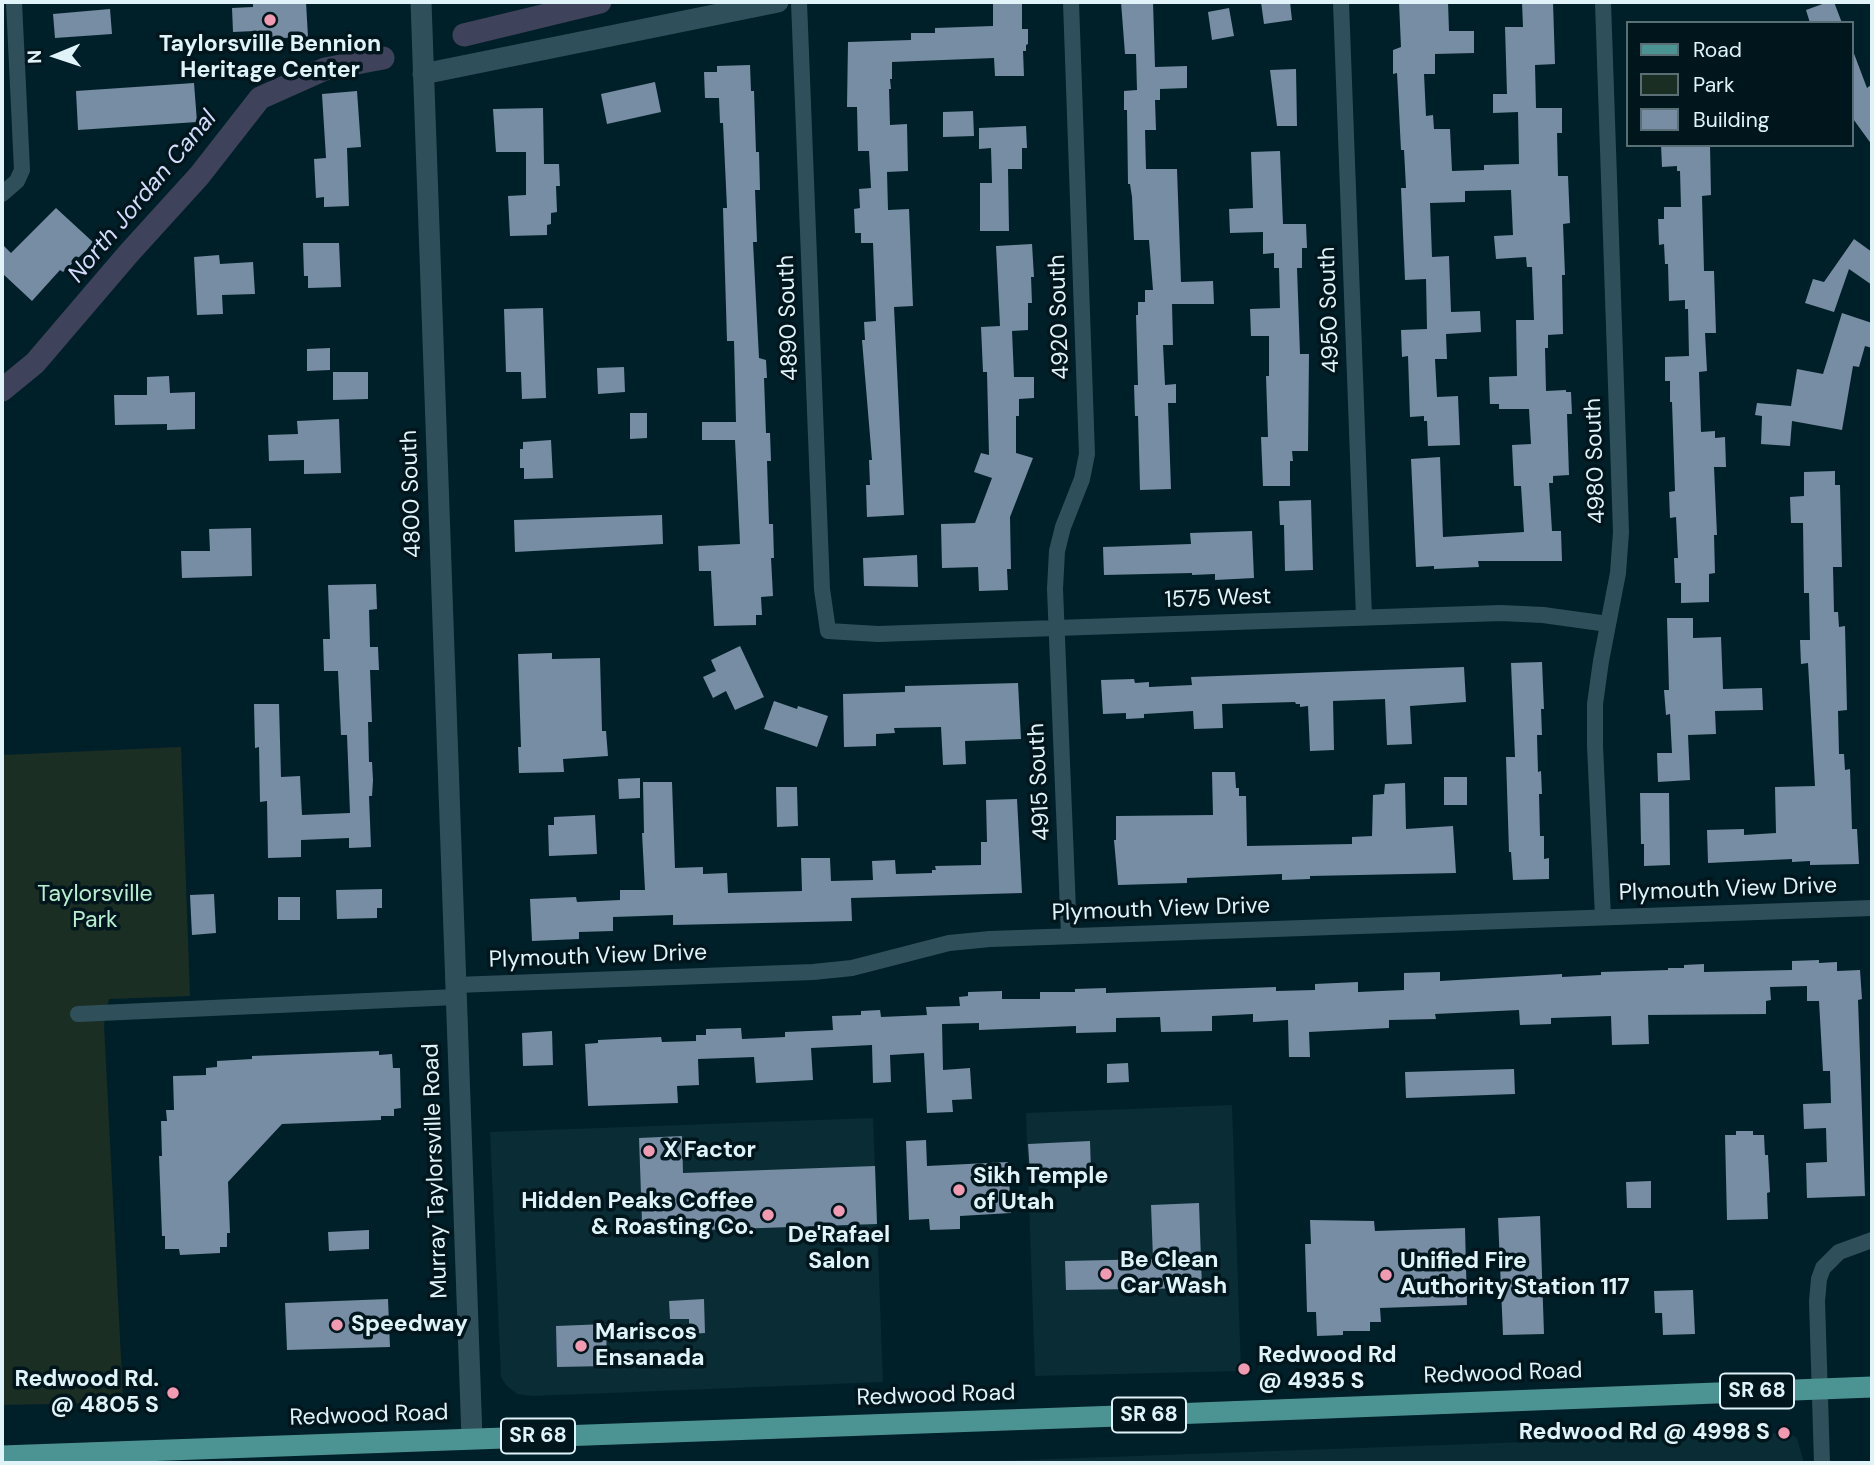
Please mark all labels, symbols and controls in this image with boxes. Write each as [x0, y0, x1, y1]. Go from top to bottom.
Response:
marker: Taylorsville Bennion Heritage Center [262, 12, 278, 28]
north arrow [21, 21, 91, 91]
legend [1626, 21, 1853, 147]
place label: Taylorsville Bennion Heritage Center [159, 31, 381, 85]
text: Road [1693, 36, 1742, 64]
text: N [22, 49, 47, 64]
text: Park [1693, 71, 1734, 99]
water label: North Jordan Canal [63, 105, 223, 289]
text: Building [1693, 106, 1769, 134]
street label: 4950 South [1314, 246, 1346, 374]
street label: 4920 South [1044, 254, 1076, 380]
street label: 4890 South [773, 255, 805, 381]
street label: 4980 South [1580, 397, 1612, 525]
street label: 4800 South [396, 430, 428, 558]
street label: 1575 West [1164, 583, 1272, 615]
street label: 4915 South [1023, 722, 1057, 842]
street label: Plymouth View Drive [1618, 872, 1838, 908]
park label: Taylorsville Park [37, 881, 153, 935]
street label: Plymouth View Drive [1051, 892, 1271, 928]
street label: Plymouth View Drive [488, 939, 708, 975]
street label: Murray Taylorsville Road [418, 1043, 454, 1299]
place label: X Factor [663, 1137, 756, 1165]
marker: X Factor [641, 1143, 657, 1159]
place label: Sikh Temple of Utah [973, 1163, 1108, 1217]
marker: Sikh Temple of Utah [951, 1182, 967, 1198]
place label: Hidden Peaks Coffee & Roasting Co. [521, 1188, 754, 1242]
marker: De'Rafael Salon [831, 1203, 847, 1219]
marker: Hidden Peaks Coffee & Roasting Co. [760, 1207, 776, 1223]
place label: De'Rafael Salon [788, 1222, 890, 1276]
place label: Be Clean Car Wash [1120, 1247, 1227, 1301]
place label: Unified Fire Authority Station 117 [1400, 1248, 1630, 1302]
marker: Be Clean Car Wash [1098, 1266, 1114, 1282]
marker: Unified Fire Authority Station 117 [1378, 1267, 1394, 1283]
place label: Speedway [351, 1311, 468, 1339]
marker: Speedway [329, 1317, 345, 1333]
place label: Mariscos Ensanada [595, 1319, 705, 1373]
marker: Mariscos Ensanada [573, 1338, 589, 1354]
place label: Redwood Rd @ 4935 S [1258, 1342, 1397, 1396]
street label: Redwood Road [1423, 1357, 1583, 1391]
marker: Redwood Rd @ 4935 S [1236, 1361, 1252, 1377]
place label: Redwood Rd. @ 4805 S [15, 1366, 159, 1420]
road number: SR 68 [1720, 1374, 1794, 1408]
street label: Redwood Road [856, 1379, 1016, 1413]
marker: Redwood Rd. @ 4805 S [165, 1385, 181, 1401]
road number: SR 68 [1112, 1398, 1186, 1432]
street label: Redwood Road [289, 1399, 449, 1433]
road number: SR 68 [501, 1418, 575, 1454]
place label: Redwood Rd @ 4998 S [1519, 1419, 1770, 1447]
marker: Redwood Rd @ 4998 S [1776, 1425, 1792, 1441]

